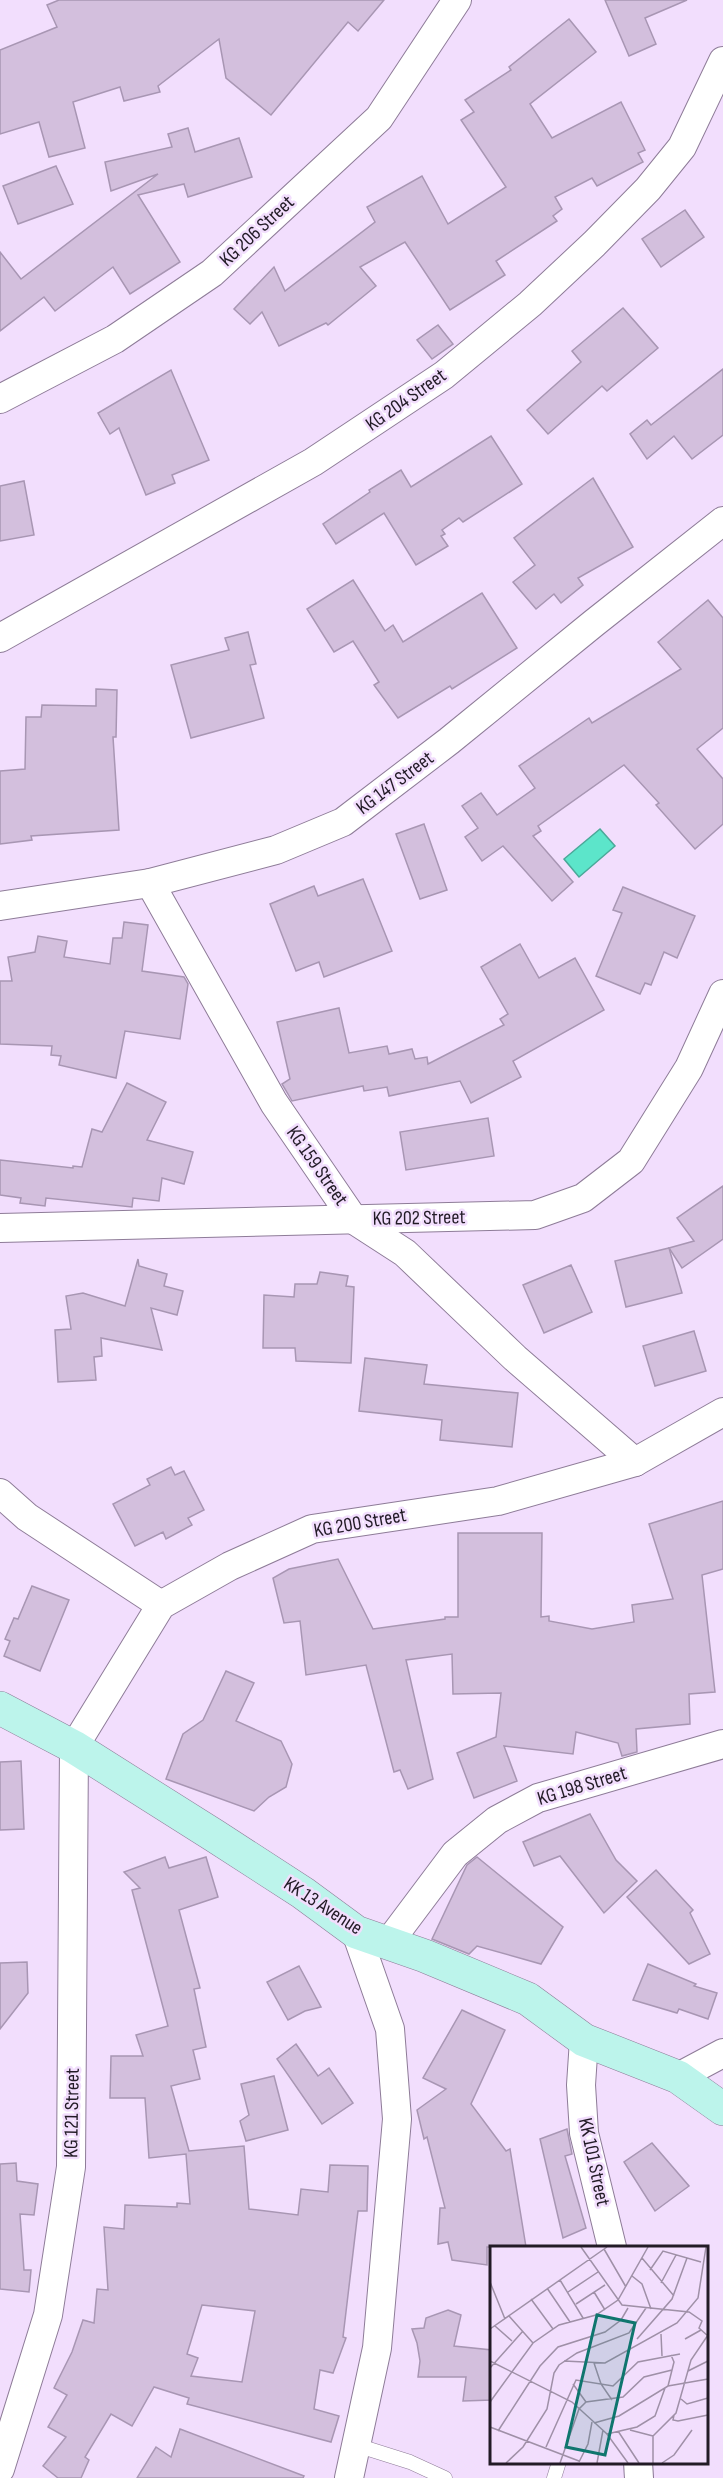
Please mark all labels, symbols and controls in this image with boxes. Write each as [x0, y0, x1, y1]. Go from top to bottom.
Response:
street label: KG 206 Street [215, 190, 299, 272]
street label: KG 204 Street [361, 364, 451, 436]
street label: KG 147 Street [352, 746, 438, 820]
street label: KG 159 Street [281, 1122, 353, 1210]
street label: KG 202 Street [372, 1205, 466, 1231]
street label: KG 200 Street [312, 1503, 408, 1543]
street label: KG 198 Street [535, 1761, 629, 1811]
street label: KK 13 Avenue [279, 1872, 367, 1940]
street label: KG 121 Street [59, 2068, 85, 2158]
street label: KK 101 Street [573, 2116, 615, 2208]
inset map [490, 2246, 708, 2463]

